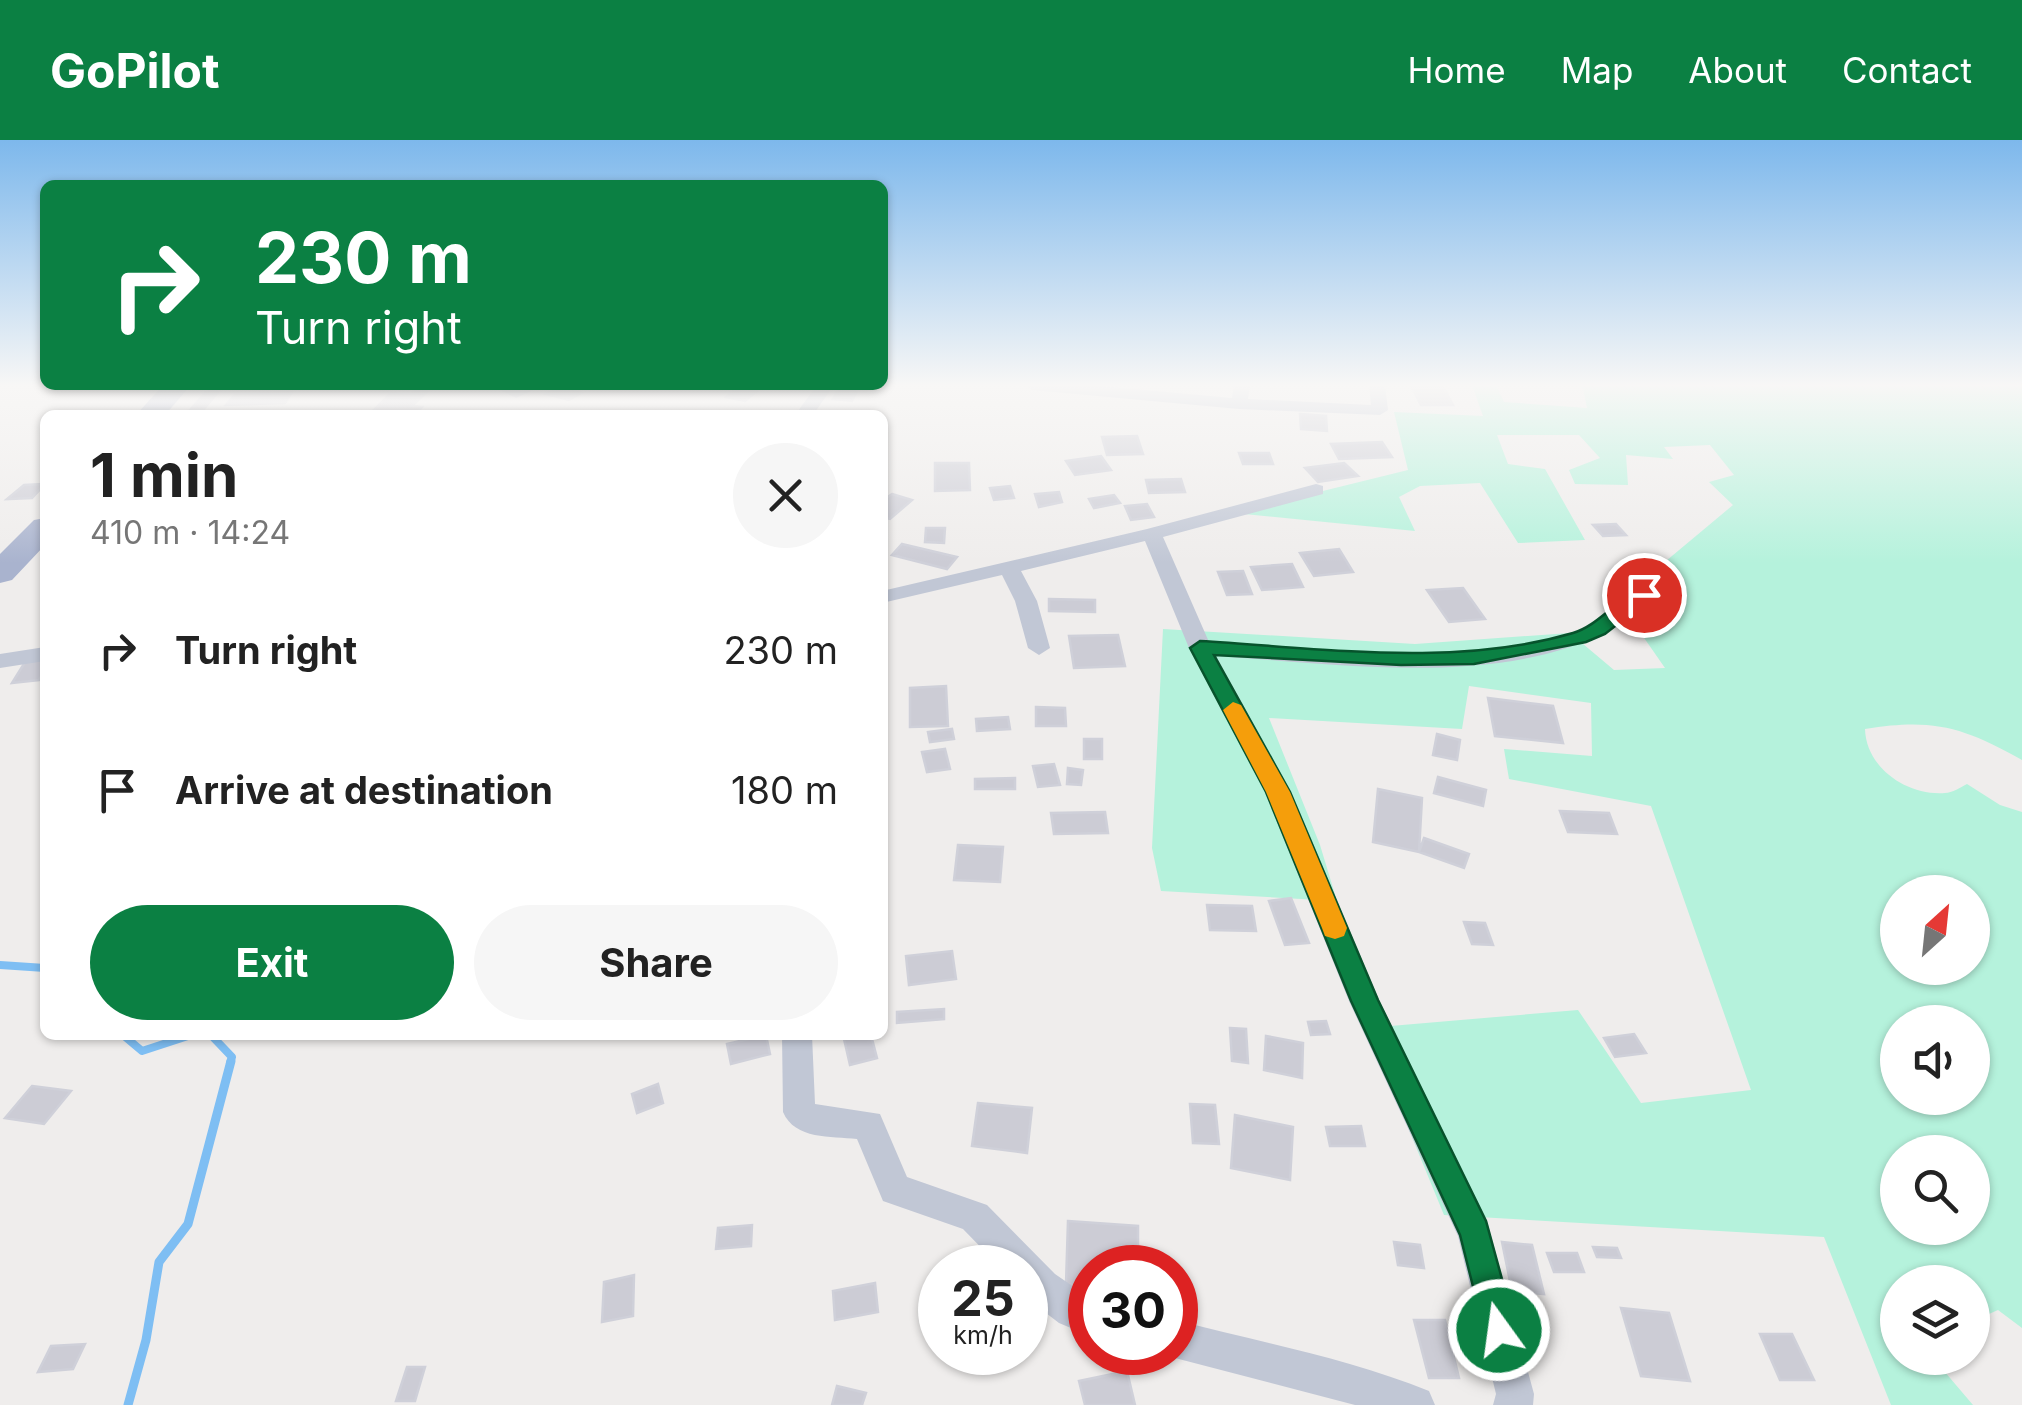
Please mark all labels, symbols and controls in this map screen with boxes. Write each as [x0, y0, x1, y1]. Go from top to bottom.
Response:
text: GoPilot [50, 41, 220, 100]
text: Home [1408, 49, 1506, 91]
text: Map [1561, 49, 1633, 91]
text: About [1688, 49, 1787, 91]
text: Contact [1842, 49, 1972, 91]
text: 230 m [255, 215, 472, 300]
icon: right [90, 220, 220, 350]
text: Turn right [255, 300, 462, 355]
text: 1 min [90, 439, 238, 511]
button: close [733, 443, 838, 548]
text: 410 m · 14:24 [90, 513, 290, 552]
pin [1602, 553, 1687, 638]
icon: arrive [1617, 568, 1672, 623]
icon: right [90, 623, 145, 678]
text: Turn right [175, 627, 357, 673]
text: 230 m [723, 627, 838, 673]
icon: arrive [90, 763, 145, 818]
text: Arrive at destination [175, 767, 553, 813]
text: 180 m [731, 767, 838, 813]
north arrow [1880, 875, 1990, 985]
map controls [1880, 875, 1990, 1375]
button: Exit [90, 905, 454, 1020]
button: Share [474, 905, 838, 1020]
button: sound [1880, 1005, 1990, 1115]
button: search [1880, 1135, 1990, 1245]
speed limit sign: 30 [1068, 1245, 1198, 1375]
button: layers [1880, 1265, 1990, 1375]
text: 25 [951, 1268, 1015, 1328]
position arrow [1447, 1278, 1551, 1382]
text: km/h [953, 1320, 1013, 1350]

